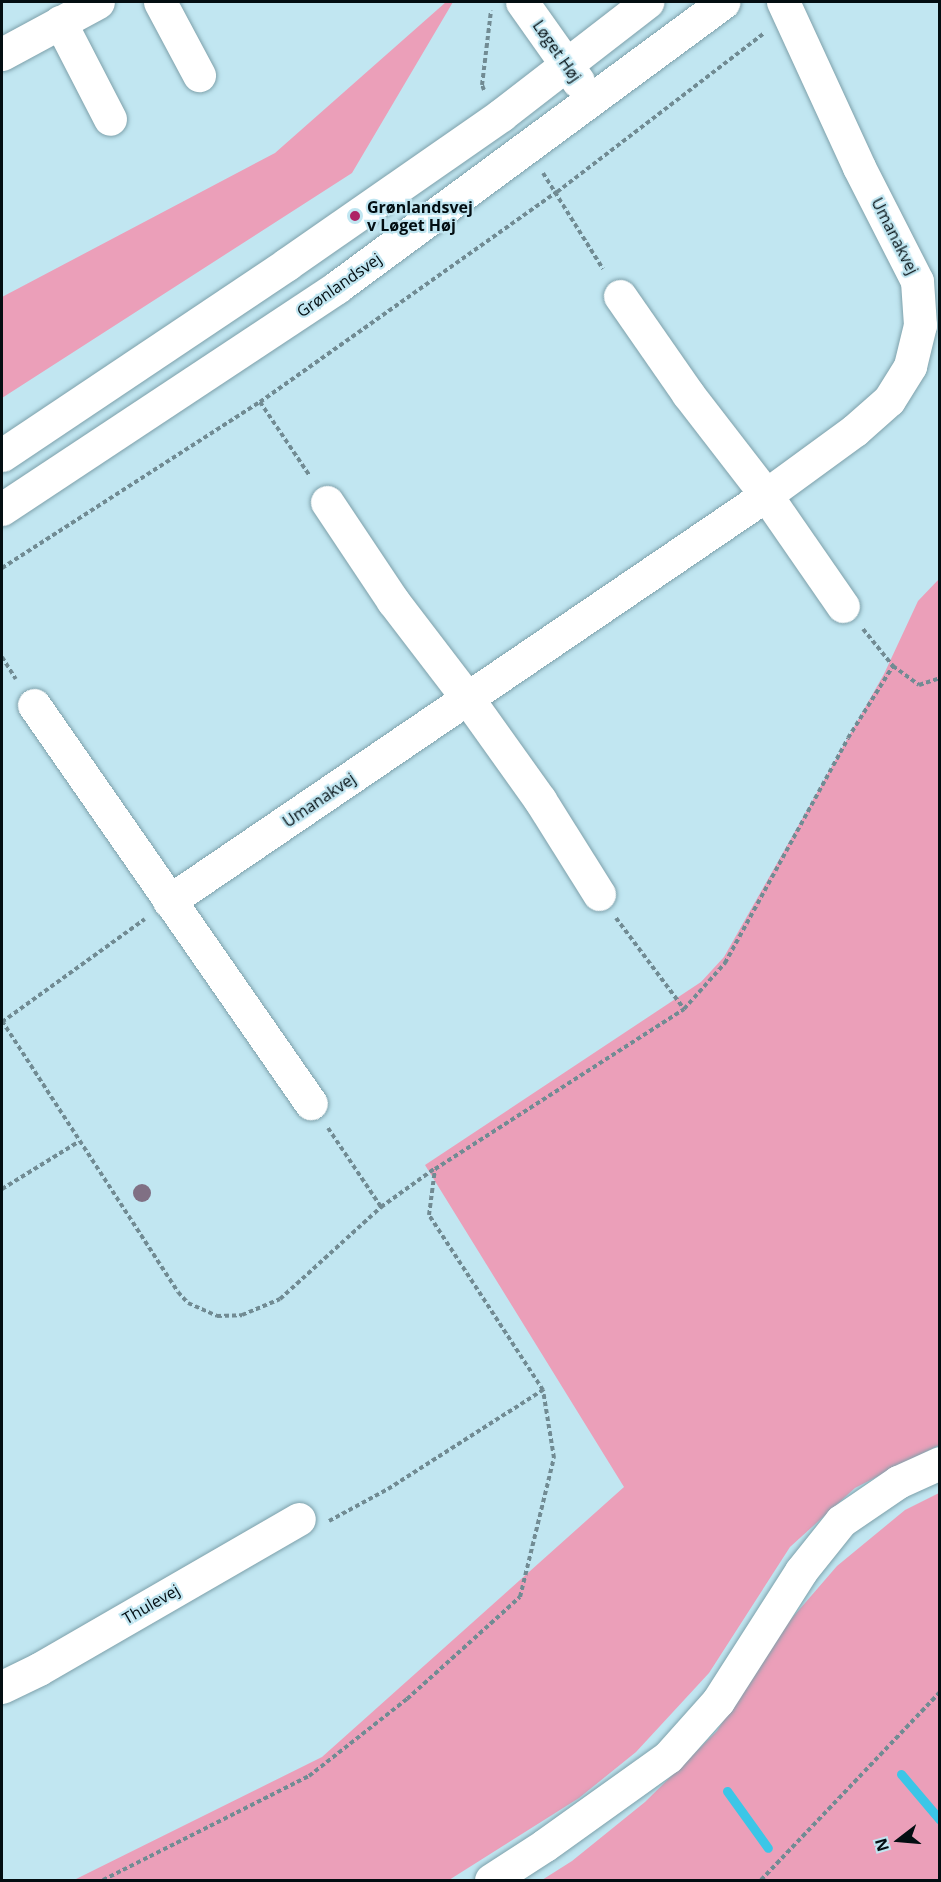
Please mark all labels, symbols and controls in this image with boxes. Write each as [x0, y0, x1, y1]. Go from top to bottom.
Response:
street label: Løget Høj [529, 16, 585, 86]
street label: Umanakvej [867, 194, 923, 278]
place label: Grønlandsvej v Løget Høj [367, 197, 473, 235]
marker: Grønlandsvej v Løget Høj [348, 209, 362, 223]
street label: Grønlandsvej [293, 249, 385, 321]
street label: Umanakvej [279, 769, 359, 831]
street label: Thulevej [119, 1580, 183, 1628]
north arrow [869, 1810, 929, 1870]
text: N [869, 1836, 894, 1854]

